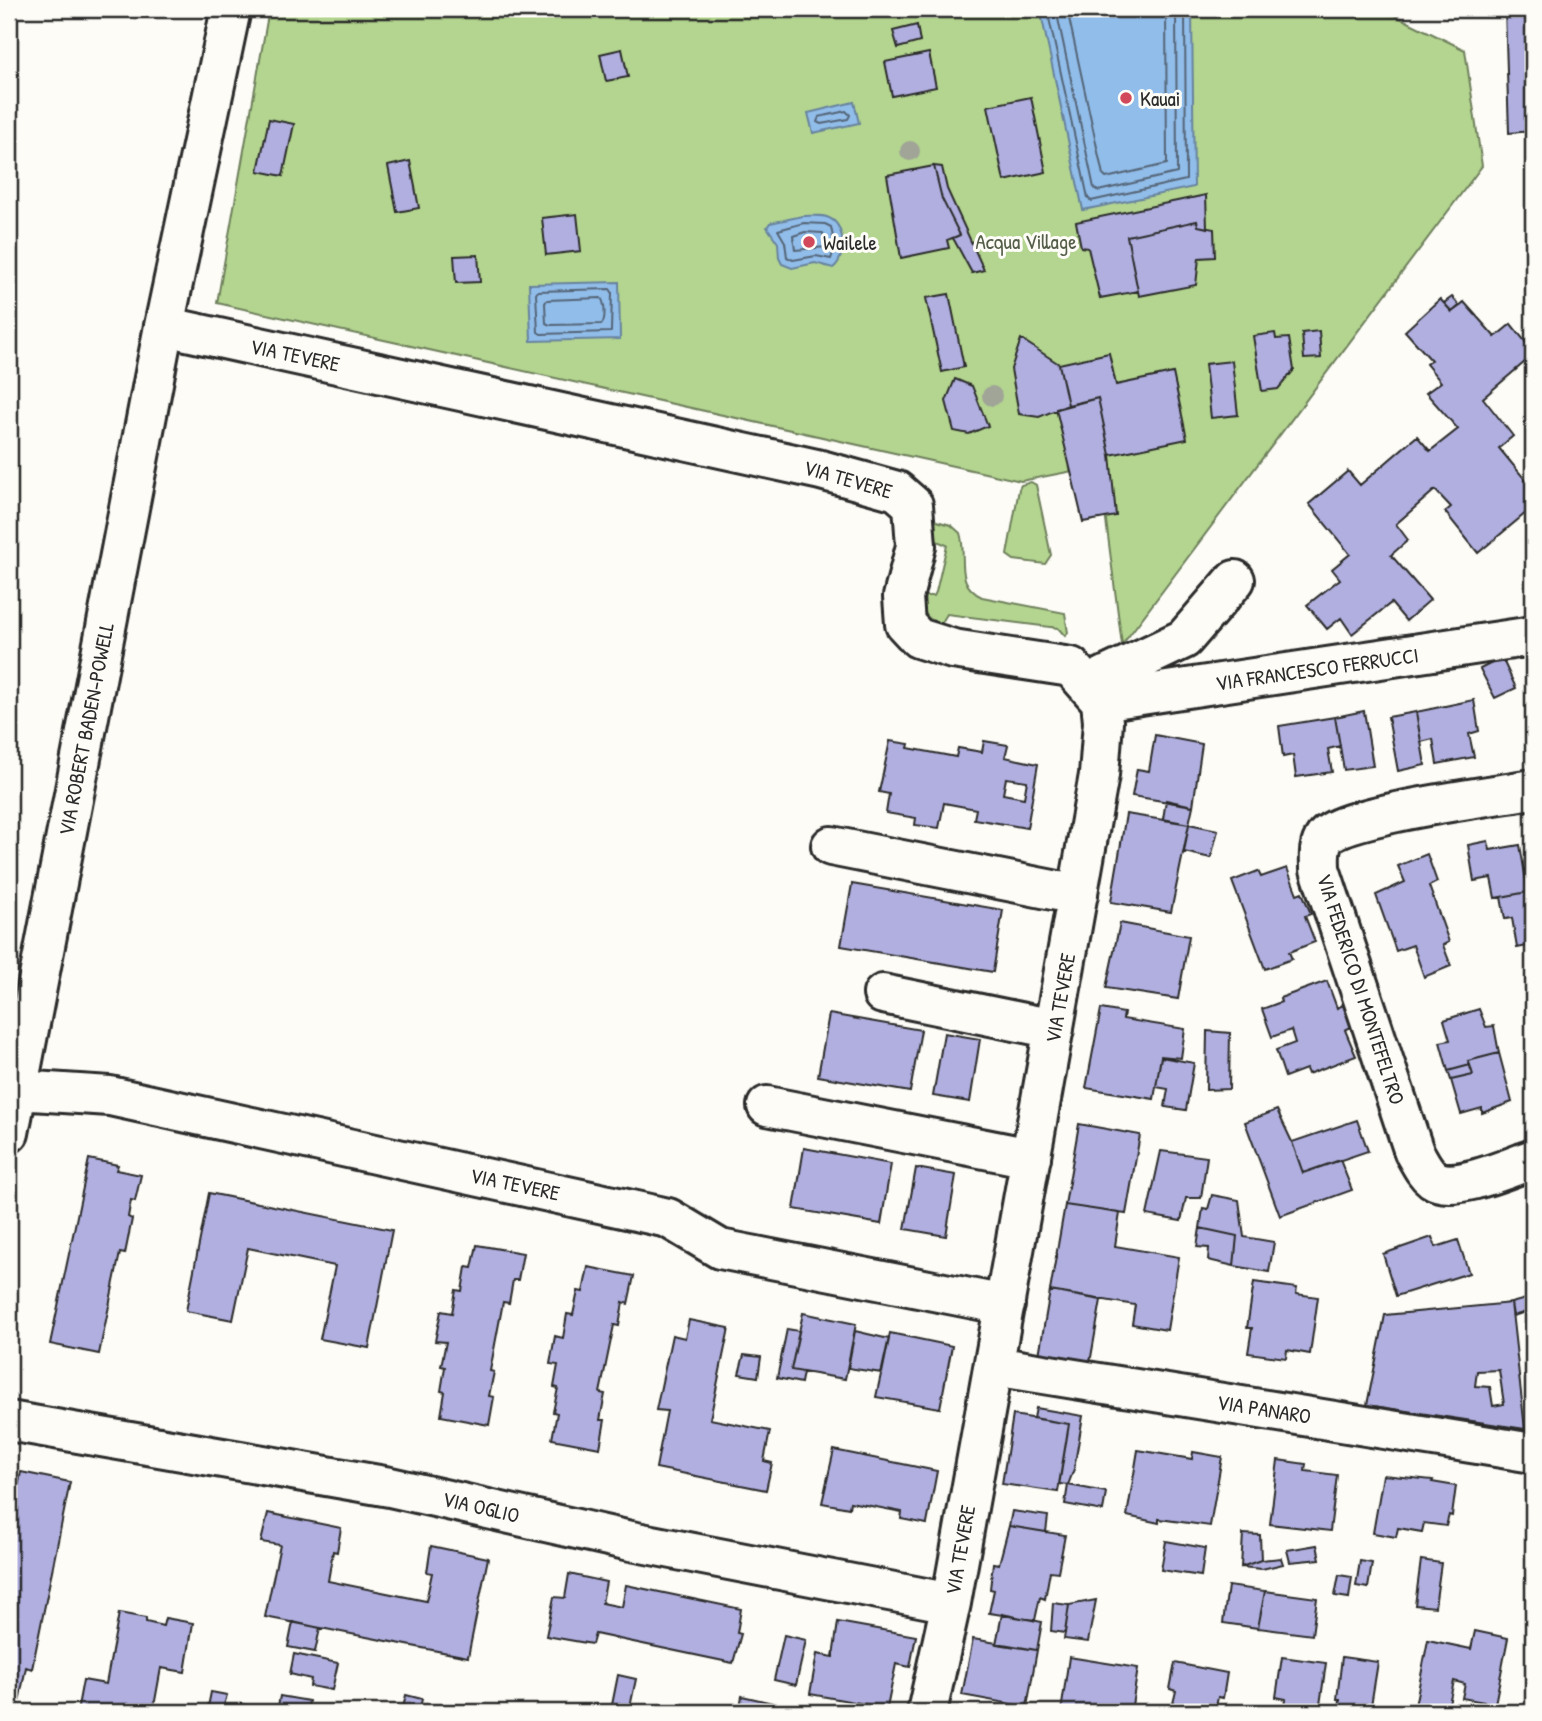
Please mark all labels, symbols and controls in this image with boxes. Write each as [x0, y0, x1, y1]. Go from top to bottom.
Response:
place label: Kauai [1140, 84, 1181, 113]
marker: Kauai [1118, 90, 1134, 106]
park label: Acqua Village [975, 227, 1077, 256]
place label: Wailele [823, 228, 877, 257]
marker: Wailele [801, 234, 817, 250]
street label: VIA TEVERE [248, 331, 342, 379]
street label: VIA TEVERE [800, 453, 896, 505]
street label: VIA ROBERT BADEN-POWELL [51, 620, 121, 838]
street label: VIA FRANCESCO FERRUCCI [1214, 640, 1420, 698]
street label: VIA FEDERICO DI MONTEFELTRO [1310, 870, 1412, 1108]
street label: VIA TEVERE [1038, 951, 1082, 1045]
street label: VIA TEVERE [468, 1160, 562, 1208]
street label: VIA PANARO [1215, 1387, 1313, 1431]
street label: VIA OGLIO [440, 1484, 522, 1530]
street label: VIA TEVERE [938, 1503, 982, 1597]

